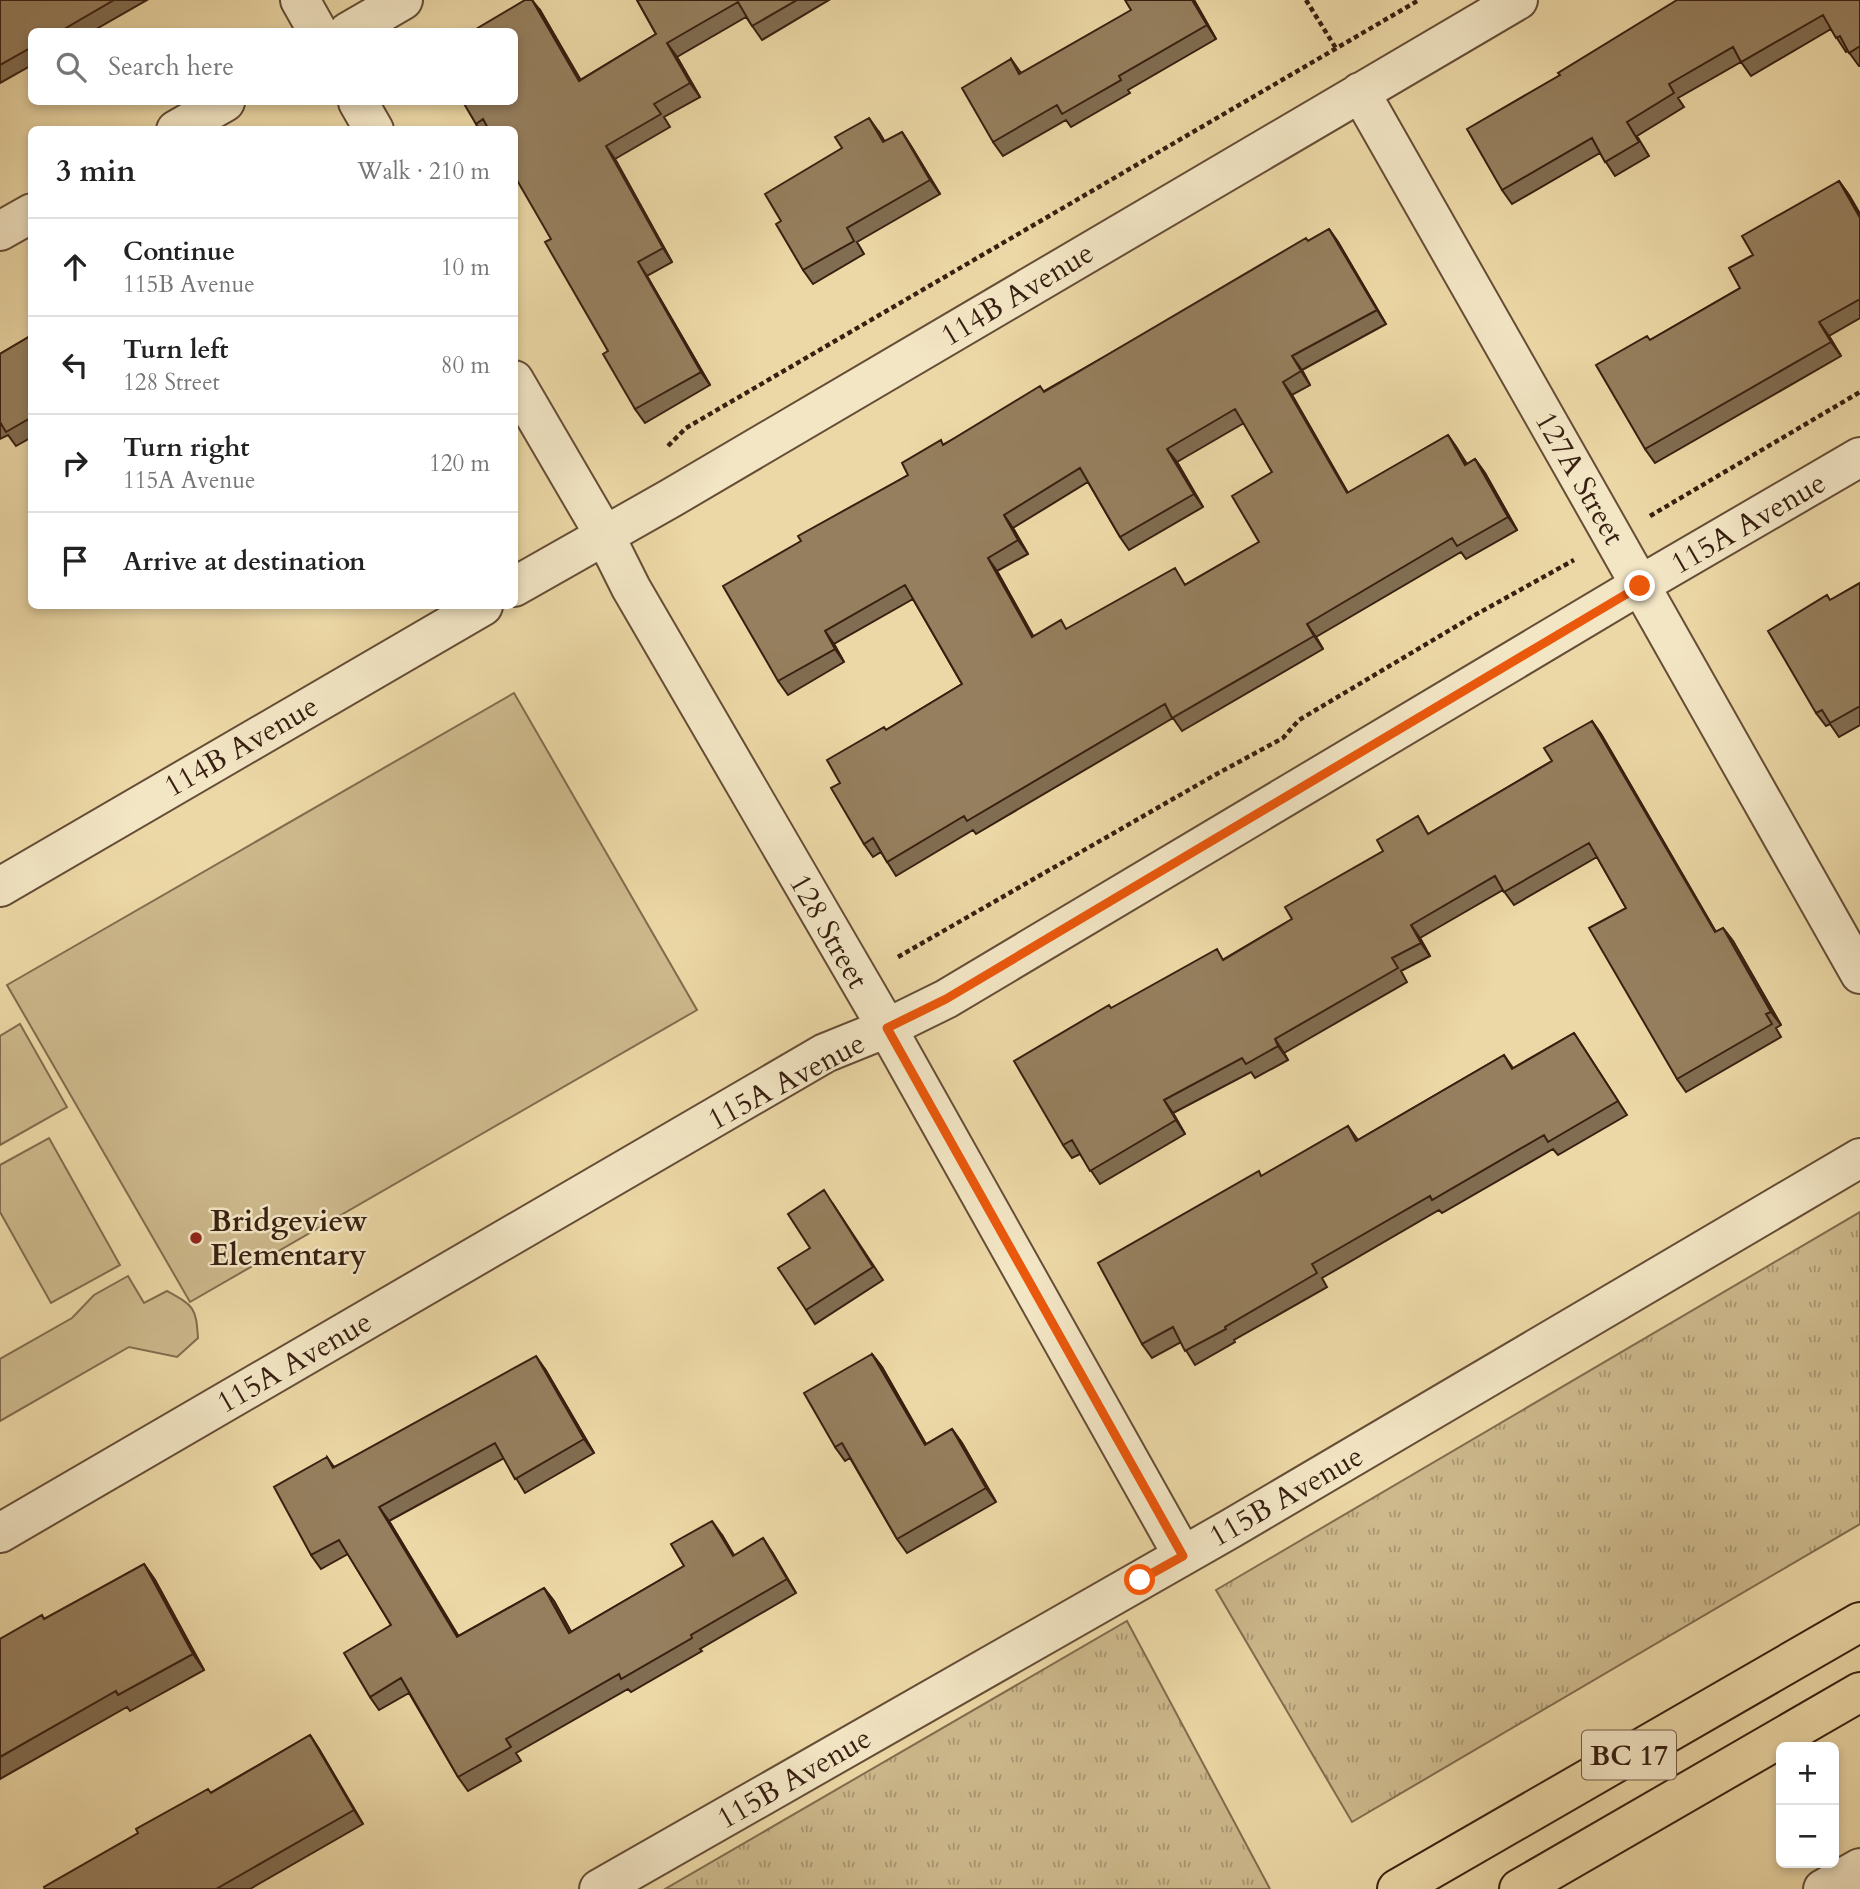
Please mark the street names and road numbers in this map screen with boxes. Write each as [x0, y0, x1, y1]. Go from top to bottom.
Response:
street label: 114B Avenue [933, 233, 1101, 356]
street label: 127A Street [1525, 404, 1634, 553]
street label: 115A Avenue [1663, 462, 1833, 584]
street label: 114B Avenue [157, 686, 326, 807]
street label: 128 Street [779, 866, 878, 997]
street label: 115A Avenue [700, 1023, 872, 1140]
street label: 115A Avenue [209, 1301, 379, 1423]
street label: 115B Avenue [1202, 1436, 1371, 1557]
street label: 115B Avenue [710, 1718, 879, 1839]
road number: BC 17 [1582, 1730, 1676, 1780]

